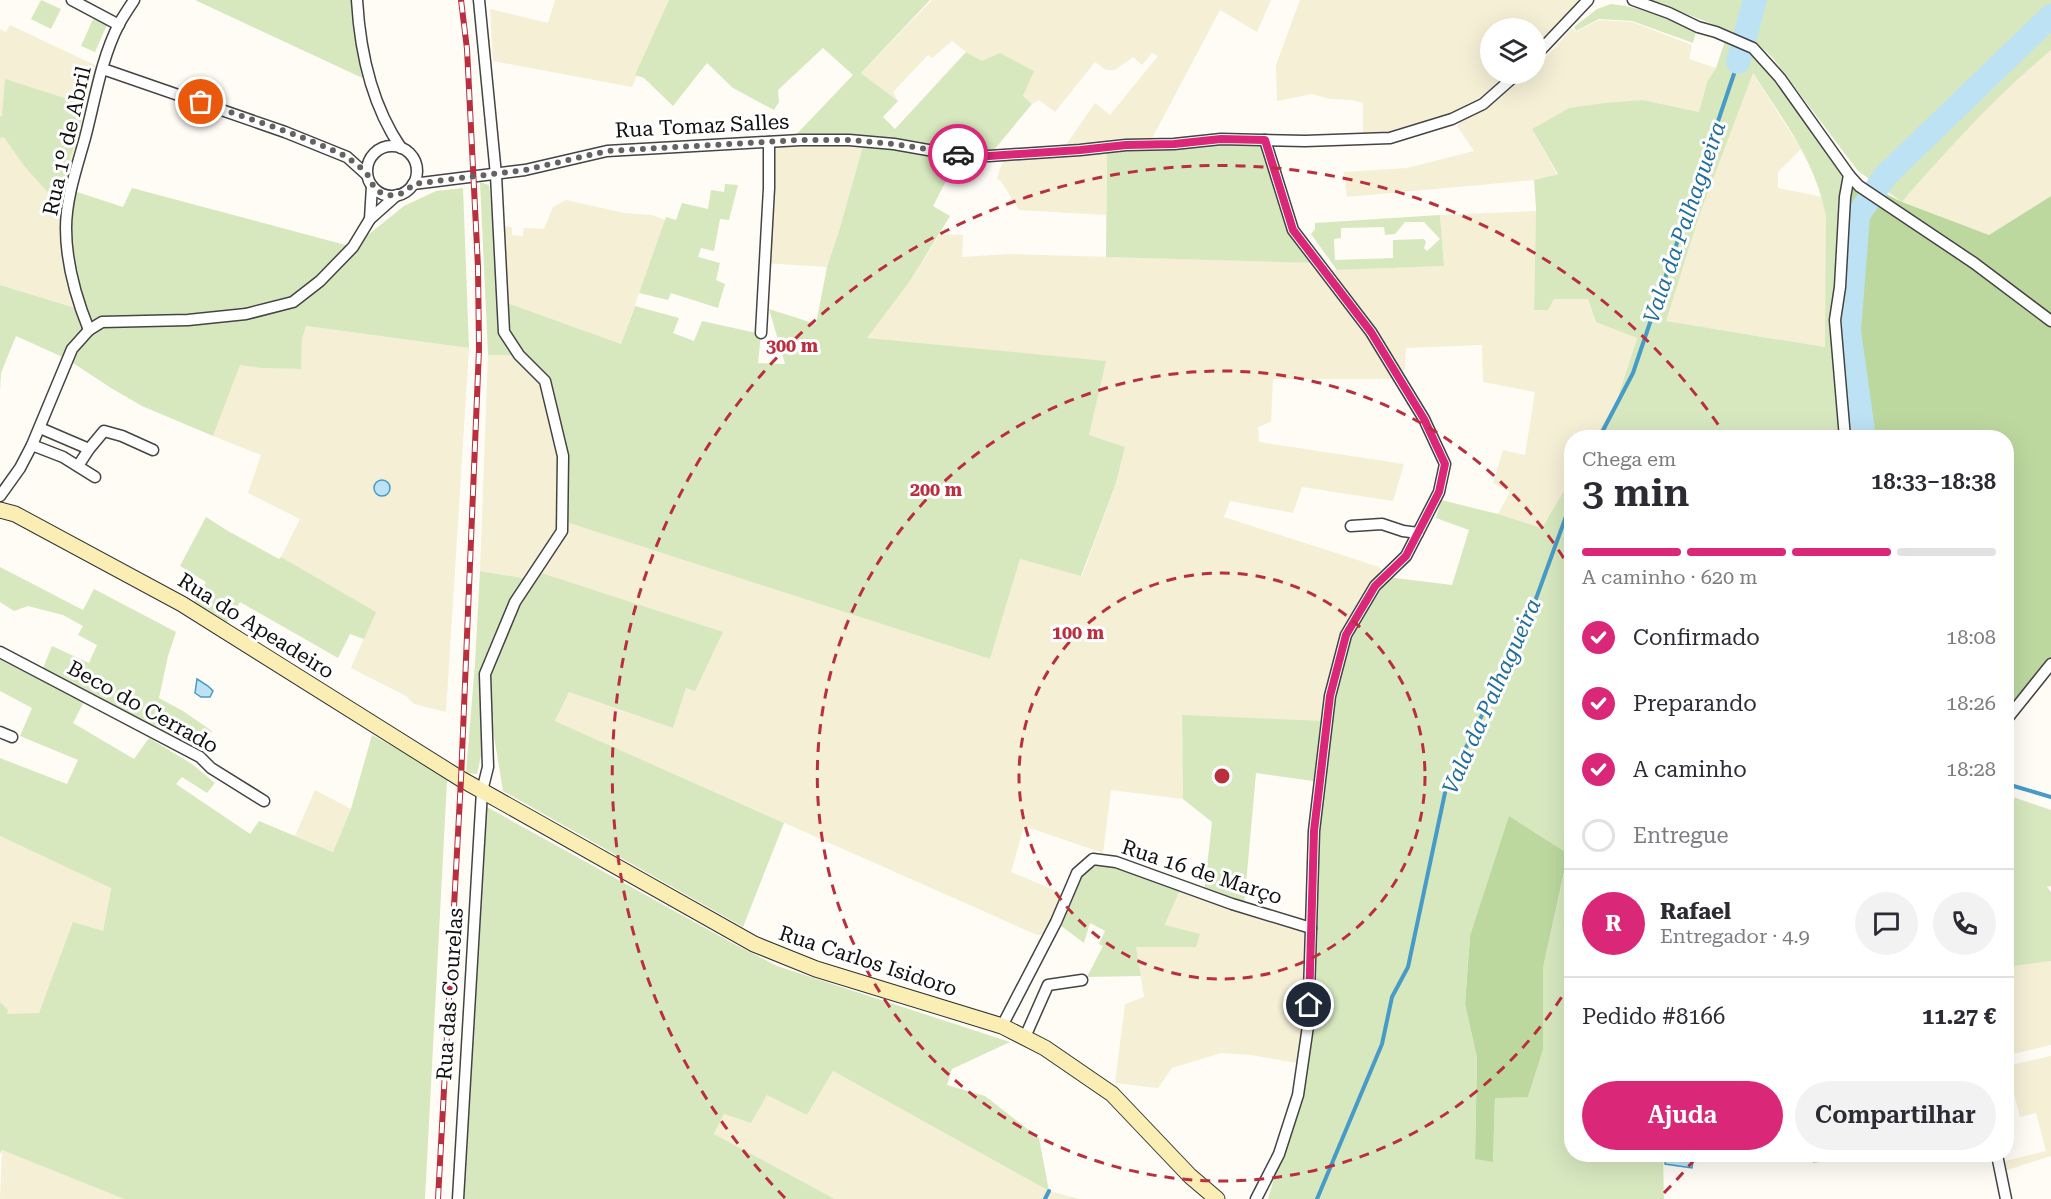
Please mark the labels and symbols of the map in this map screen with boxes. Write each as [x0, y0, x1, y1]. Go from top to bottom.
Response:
street label: Rua 1º de Abril [38, 64, 96, 218]
pin [175, 76, 226, 127]
street label: Rua Tomaz Salles [614, 109, 790, 143]
water label: Vala da Palhagueira [1638, 118, 1731, 326]
courier [928, 124, 988, 184]
text: 300 m [766, 335, 819, 356]
text: 200 m [910, 479, 963, 500]
street label: Rua do Apeadeiro [174, 568, 338, 684]
water label: Vala da Palhagueira [1437, 595, 1546, 798]
text: 100 m [1052, 622, 1105, 643]
street label: Beco do Cerrado [63, 656, 223, 758]
centre of rings [1212, 766, 1232, 786]
street label: Rua 16 de Março [1119, 835, 1285, 909]
street label: Rua das Courelas [432, 907, 468, 1081]
street label: Rua Carlos Isidoro [776, 921, 960, 1001]
pin [1283, 979, 1334, 1030]

